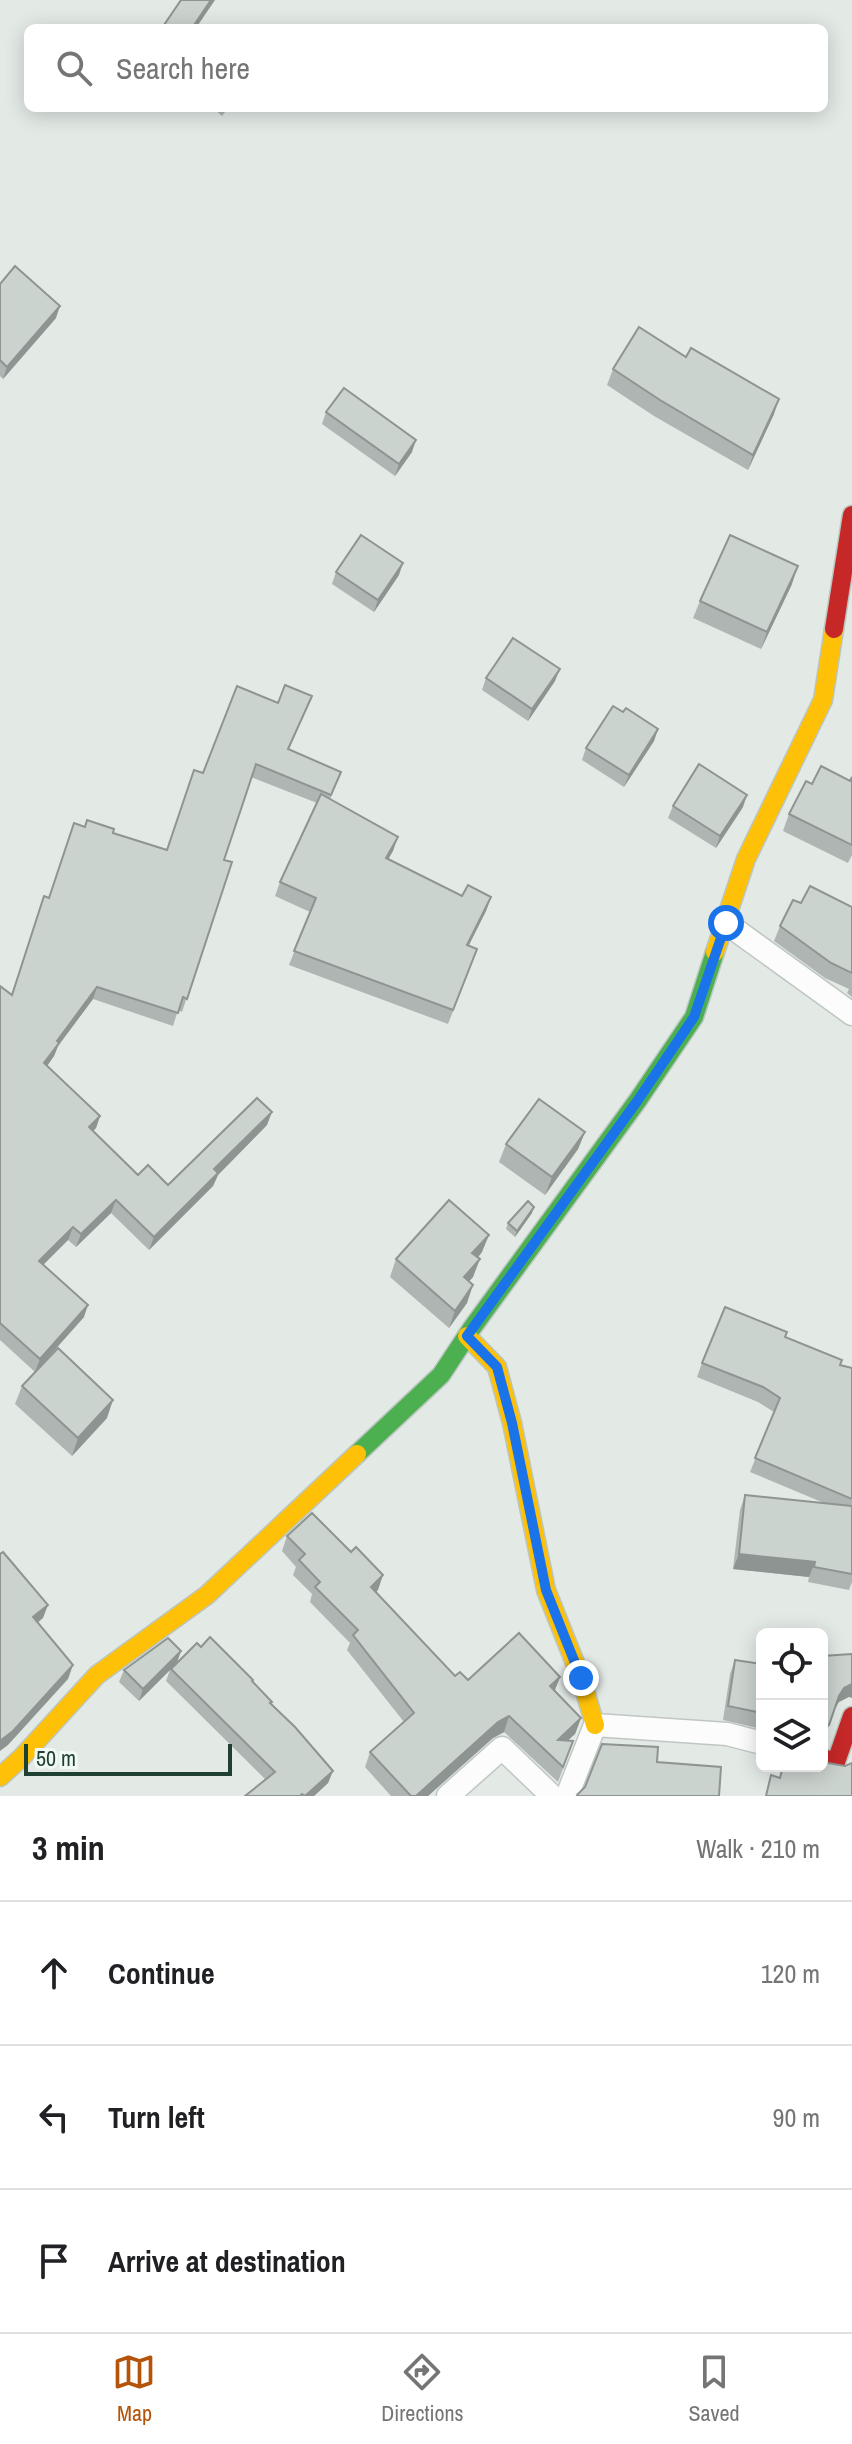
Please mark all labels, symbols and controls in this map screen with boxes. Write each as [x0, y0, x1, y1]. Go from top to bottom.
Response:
search box [24, 24, 828, 112]
icon: search [52, 46, 96, 90]
text: Search here [116, 48, 250, 88]
route start [708, 905, 744, 941]
map controls [756, 1628, 828, 1772]
button: locate [756, 1628, 828, 1700]
route end [563, 1660, 599, 1696]
button: layers [756, 1700, 828, 1772]
scale bar [24, 1740, 232, 1776]
text: 50 m [36, 1743, 76, 1773]
text: 3 min [32, 1825, 105, 1871]
text: Walk · 210 m [696, 1831, 820, 1866]
icon: ahead [32, 1951, 76, 1995]
text: Continue [108, 1953, 215, 1993]
text: 120 m [761, 1956, 820, 1991]
icon: left [32, 2095, 76, 2139]
text: Turn left [108, 2097, 205, 2137]
text: 90 m [773, 2100, 820, 2135]
icon: arrive [32, 2239, 76, 2283]
text: Arrive at destination [108, 2241, 346, 2281]
tab: Map [112, 2350, 156, 2428]
tab: Directions [381, 2350, 464, 2428]
tab: Saved [688, 2350, 740, 2428]

